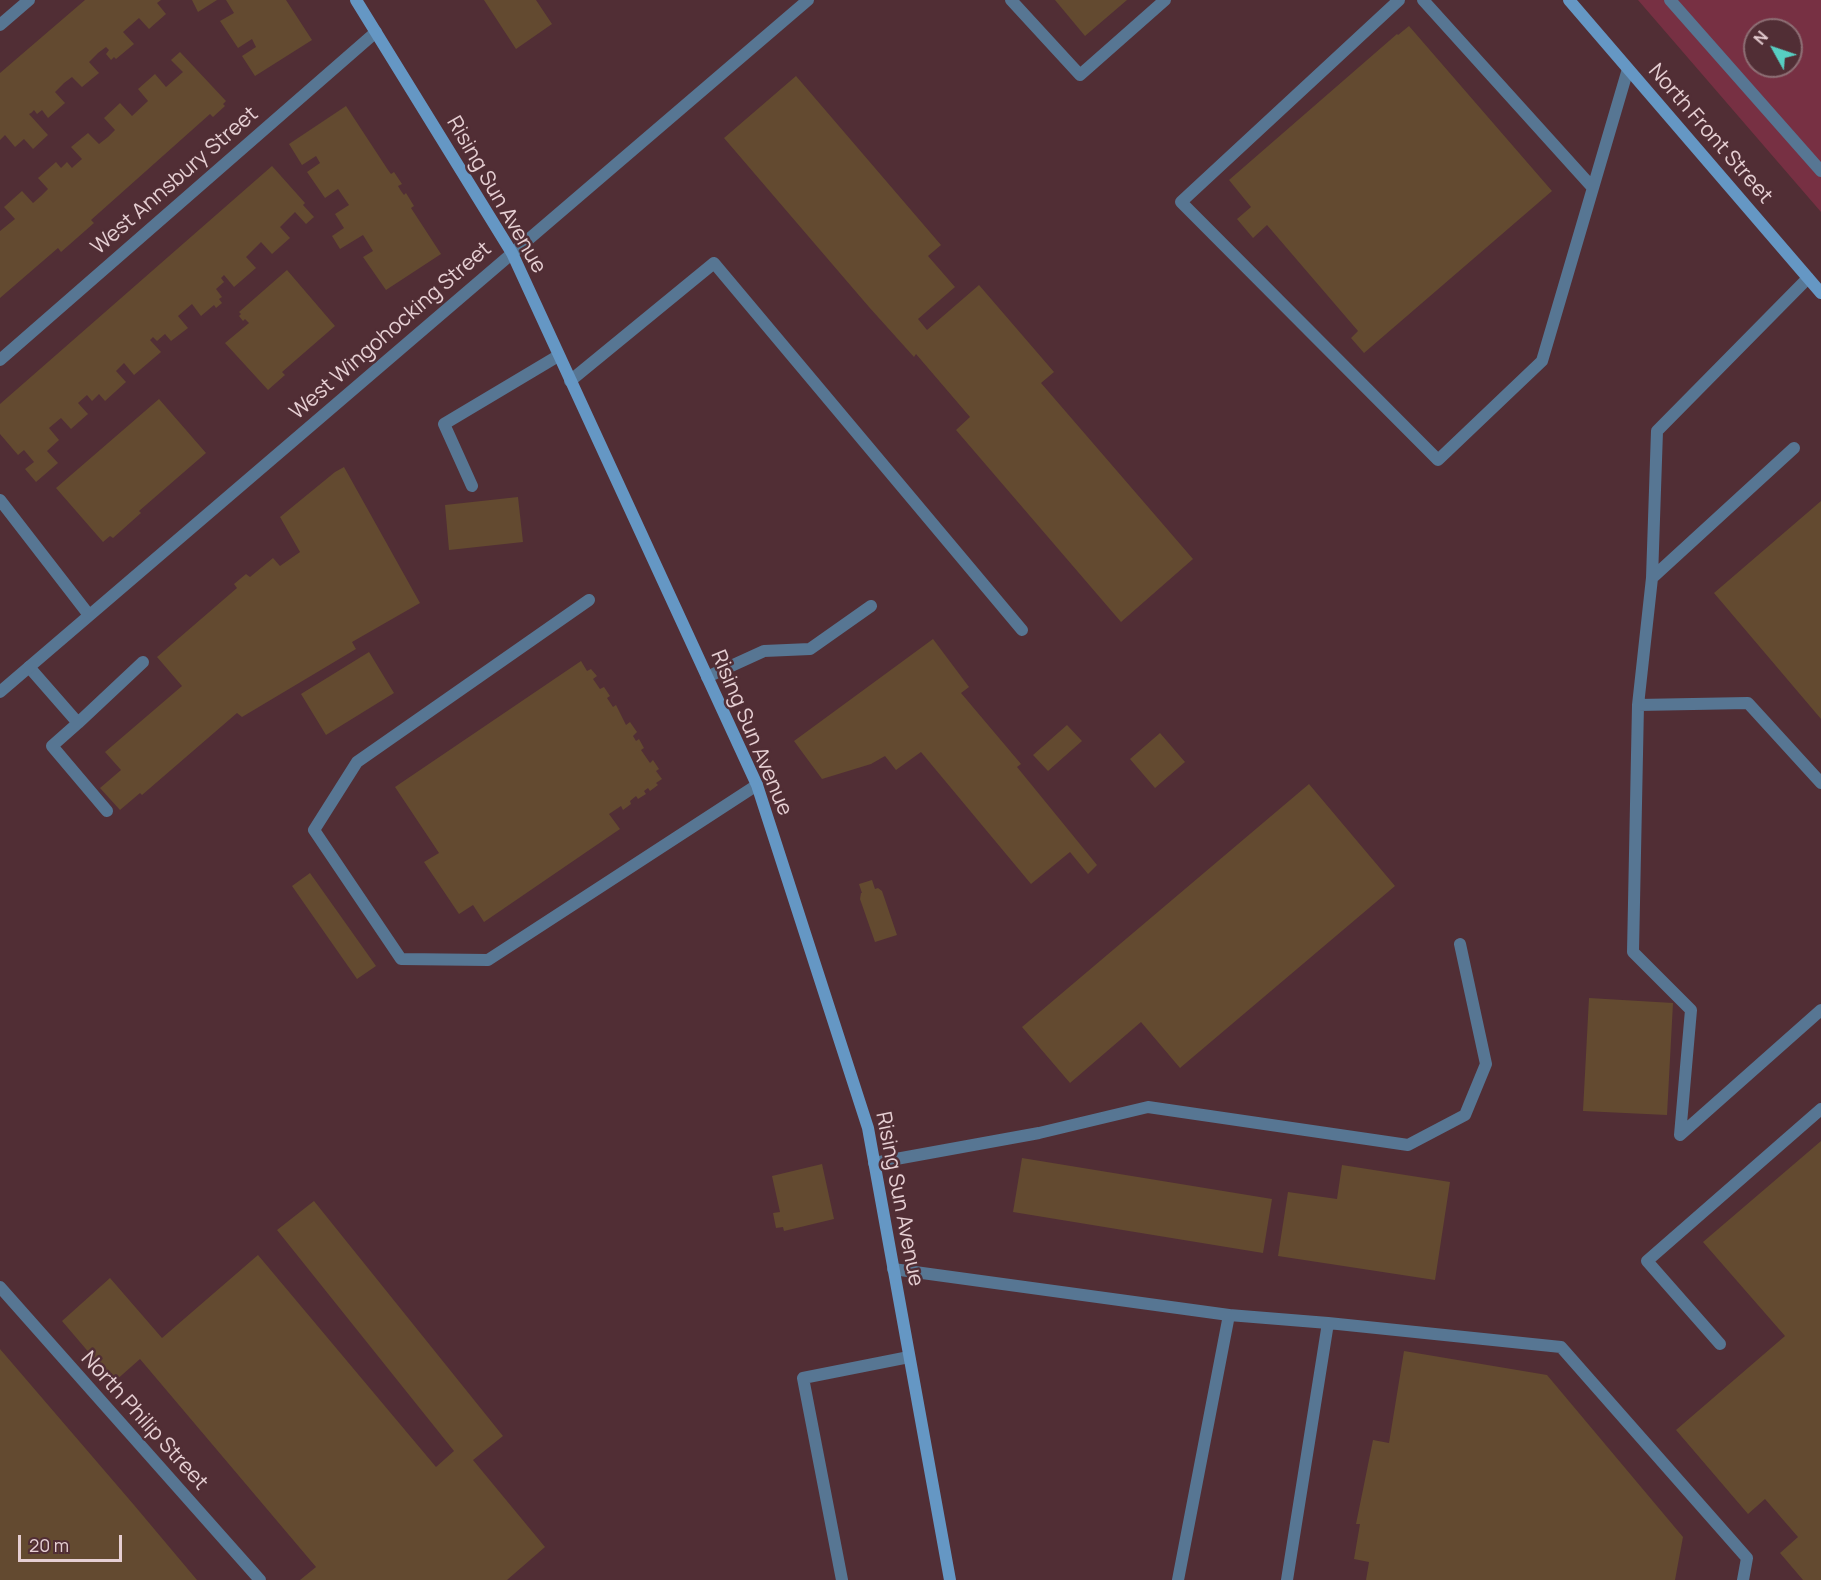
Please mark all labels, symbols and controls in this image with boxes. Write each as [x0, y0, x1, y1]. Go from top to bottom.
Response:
north arrow [1743, 18, 1803, 78]
text: N [1749, 26, 1773, 49]
street label: North Front Street [1643, 59, 1777, 209]
street label: West Annsbury Street [86, 102, 264, 260]
street label: Rising Sun Avenue [441, 112, 551, 278]
street label: West Wingohocking Street [285, 237, 497, 425]
street label: Rising Sun Avenue [705, 647, 797, 819]
street label: Rising Sun Avenue [870, 1110, 928, 1288]
street label: North Philip Street [75, 1347, 213, 1495]
scale bar [21, 1523, 124, 1561]
text: 20 m [29, 1533, 69, 1557]

